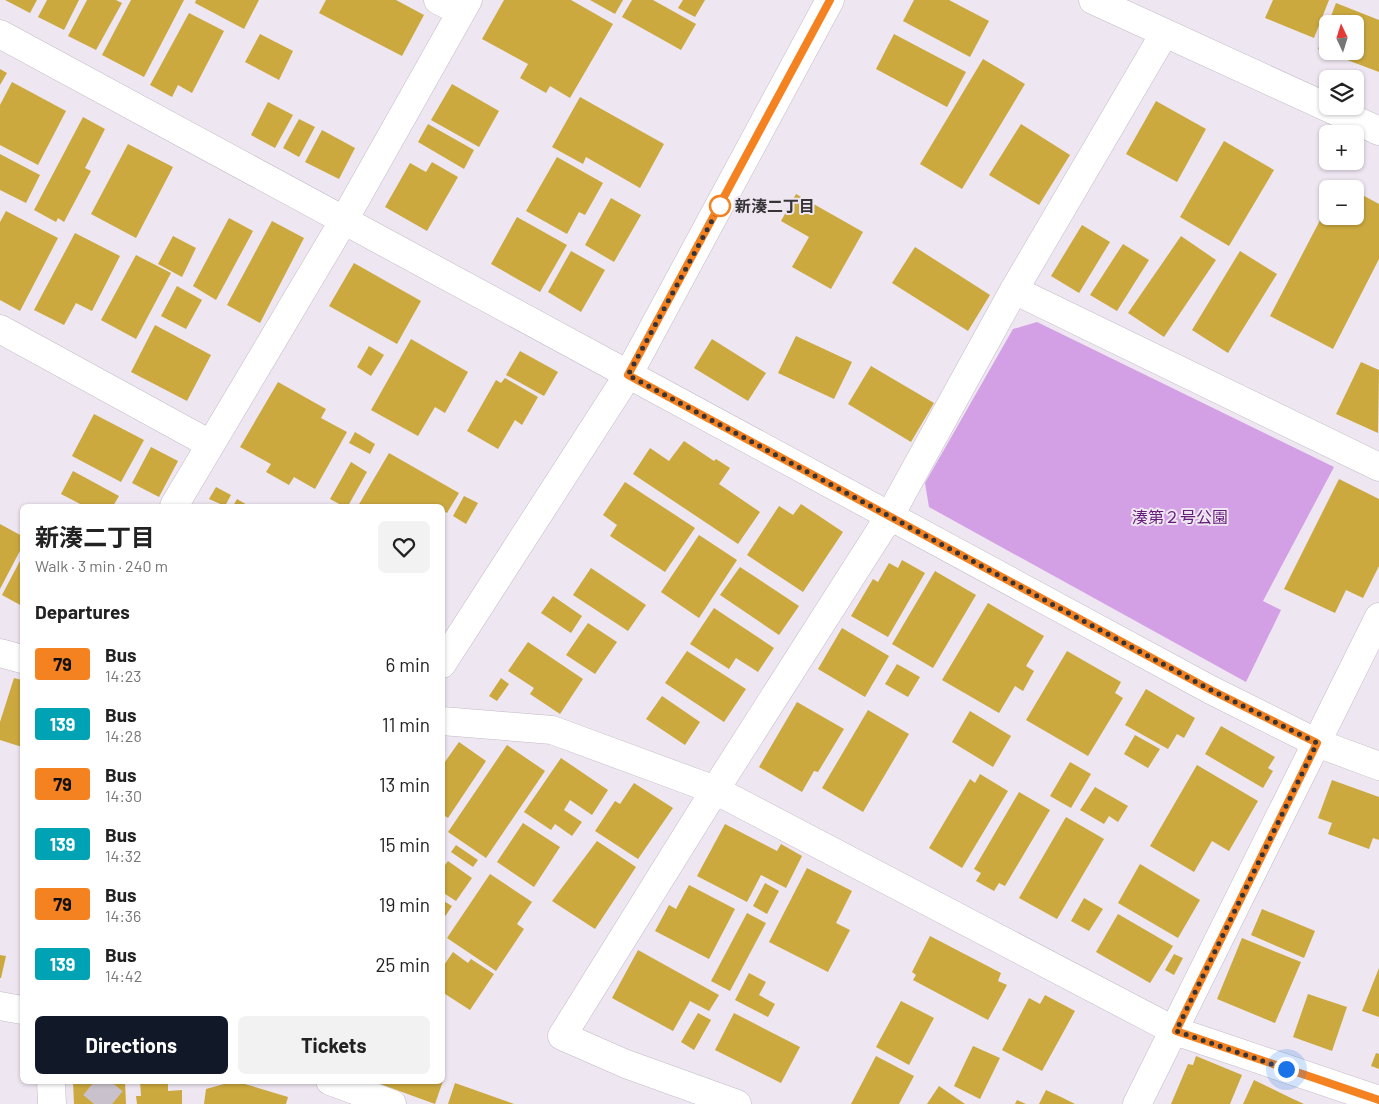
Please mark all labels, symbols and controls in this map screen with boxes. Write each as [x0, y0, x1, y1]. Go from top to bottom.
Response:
north arrow [1319, 15, 1364, 60]
map controls [1319, 15, 1364, 225]
button: layers [1319, 70, 1364, 115]
button: + [1319, 125, 1364, 170]
button: − [1319, 180, 1364, 225]
marker: 新湊二丁目 [709, 195, 731, 217]
place label: 新湊二丁目 [735, 196, 815, 215]
park label: 湊第２号公園 [1132, 507, 1228, 526]
button: heart [378, 521, 430, 573]
text: 新湊二丁目 [35, 522, 155, 551]
text: Walk · 3 min · 240 m [35, 556, 168, 575]
text: Departures [35, 600, 130, 623]
text: Bus [105, 643, 137, 666]
text: 79 [53, 653, 72, 675]
text: 6 min [386, 653, 430, 676]
text: 14:23 [105, 666, 142, 685]
text: Bus [105, 703, 137, 726]
text: 139 [50, 713, 75, 735]
text: 11 min [382, 713, 430, 736]
text: 14:28 [105, 726, 142, 745]
text: Bus [105, 763, 137, 786]
text: 79 [53, 773, 72, 795]
text: 13 min [379, 773, 430, 796]
text: 14:30 [105, 786, 142, 805]
text: Bus [105, 823, 137, 846]
text: 139 [50, 833, 75, 855]
text: 15 min [379, 833, 430, 856]
text: 14:32 [105, 846, 142, 865]
text: Bus [105, 883, 137, 906]
text: 79 [53, 893, 72, 915]
text: 19 min [379, 893, 430, 916]
text: 14:36 [105, 906, 141, 925]
text: Bus [105, 943, 137, 966]
text: 139 [50, 953, 75, 975]
text: 25 min [375, 953, 430, 976]
text: 14:42 [105, 966, 142, 985]
button: Directions [35, 1016, 228, 1074]
button: Tickets [238, 1016, 430, 1074]
your location [1274, 1057, 1299, 1082]

